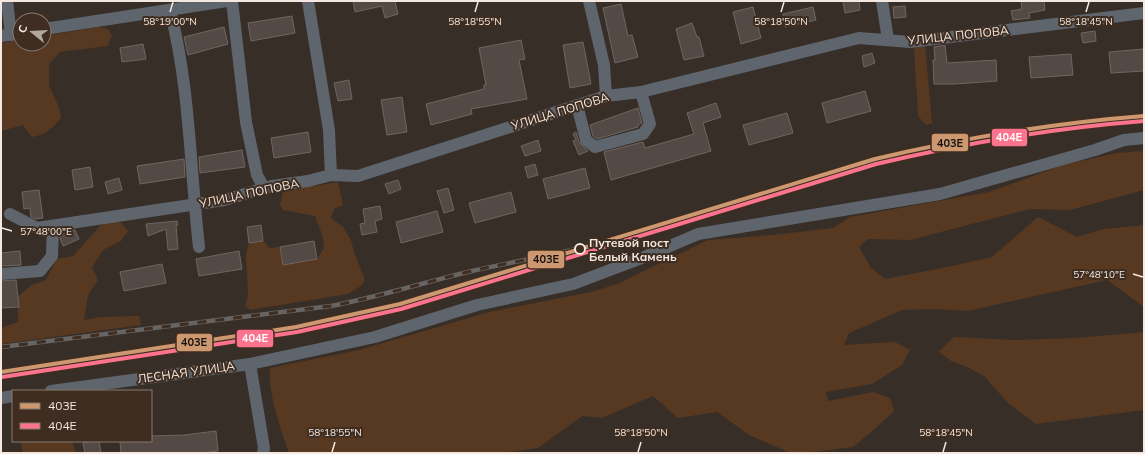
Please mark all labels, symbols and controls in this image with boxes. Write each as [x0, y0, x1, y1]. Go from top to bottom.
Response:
north arrow [12, 12, 52, 52]
text: 58°19'00"N [143, 15, 197, 28]
text: 58°18'55"N [448, 15, 502, 28]
text: 58°18'50"N [754, 15, 808, 28]
text: 58°18'45"N [1059, 15, 1113, 28]
street label: УЛИЦА ПОПОВА [906, 22, 1009, 48]
text: С [15, 23, 30, 35]
street label: УЛИЦА ПОПОВА [508, 89, 611, 133]
line badge: 404Е [991, 128, 1028, 147]
text: 404Е [996, 130, 1023, 144]
line badge: 403Е [931, 133, 969, 152]
text: 403Е [937, 136, 964, 150]
street label: УЛИЦА ПОПОВА [197, 175, 300, 211]
text: 57°48'00"E [20, 225, 72, 238]
place label: Путевой пост Белый Камень [589, 235, 677, 264]
marker: Путевой пост Белый Камень [574, 243, 586, 255]
line badge: 403Е [527, 250, 565, 269]
text: 403Е [533, 252, 560, 266]
text: 57°48'10"E [1073, 268, 1125, 281]
line badge: 404Е [236, 329, 274, 348]
text: 404Е [242, 331, 269, 345]
line badge: 403Е [176, 333, 213, 352]
text: 403Е [181, 335, 208, 349]
street label: ЛЕСНАЯ УЛИЦА [136, 358, 236, 386]
legend [12, 390, 152, 442]
text: 403Е [48, 398, 77, 413]
text: 404Е [48, 418, 77, 433]
text: 58°18'55"N [308, 426, 362, 439]
text: 58°18'50"N [614, 426, 668, 439]
text: 58°18'45"N [919, 426, 973, 439]

